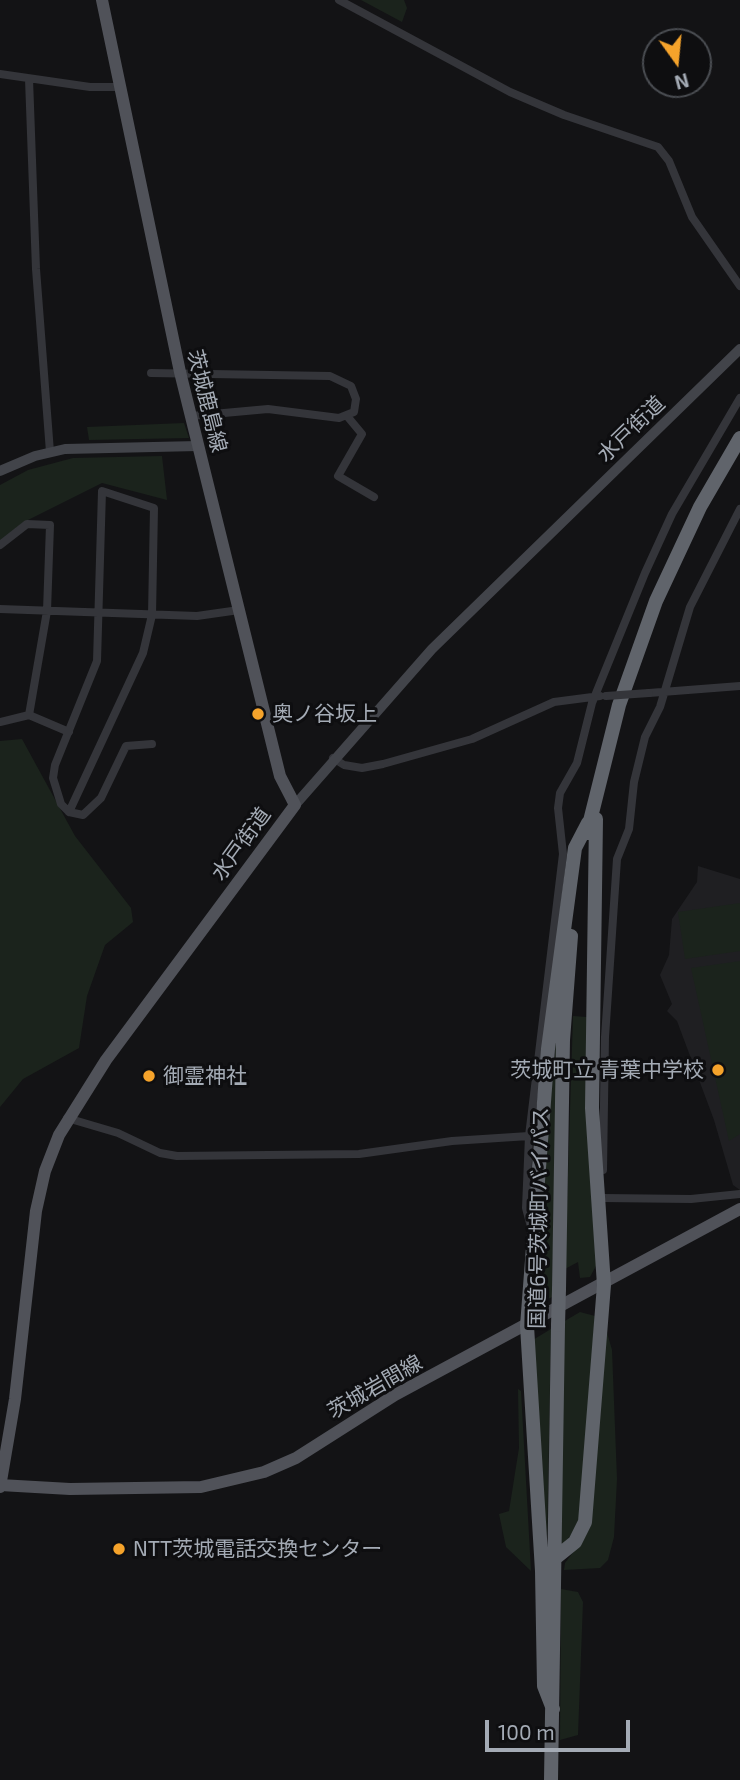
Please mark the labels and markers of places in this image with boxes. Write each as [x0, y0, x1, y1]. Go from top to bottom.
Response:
place label: 奥ノ谷坂上 [272, 701, 377, 727]
marker: 奥ノ谷坂上 [250, 706, 266, 722]
place label: 茨城町立 青葉中学校 [510, 1057, 704, 1083]
marker: 茨城町立 青葉中学校 [710, 1062, 726, 1078]
place label: 御霊神社 [163, 1063, 247, 1089]
marker: 御霊神社 [141, 1068, 157, 1084]
place label: NTT茨城電話交換センター [133, 1536, 382, 1562]
marker: NTT茨城電話交換センター [111, 1541, 127, 1557]

